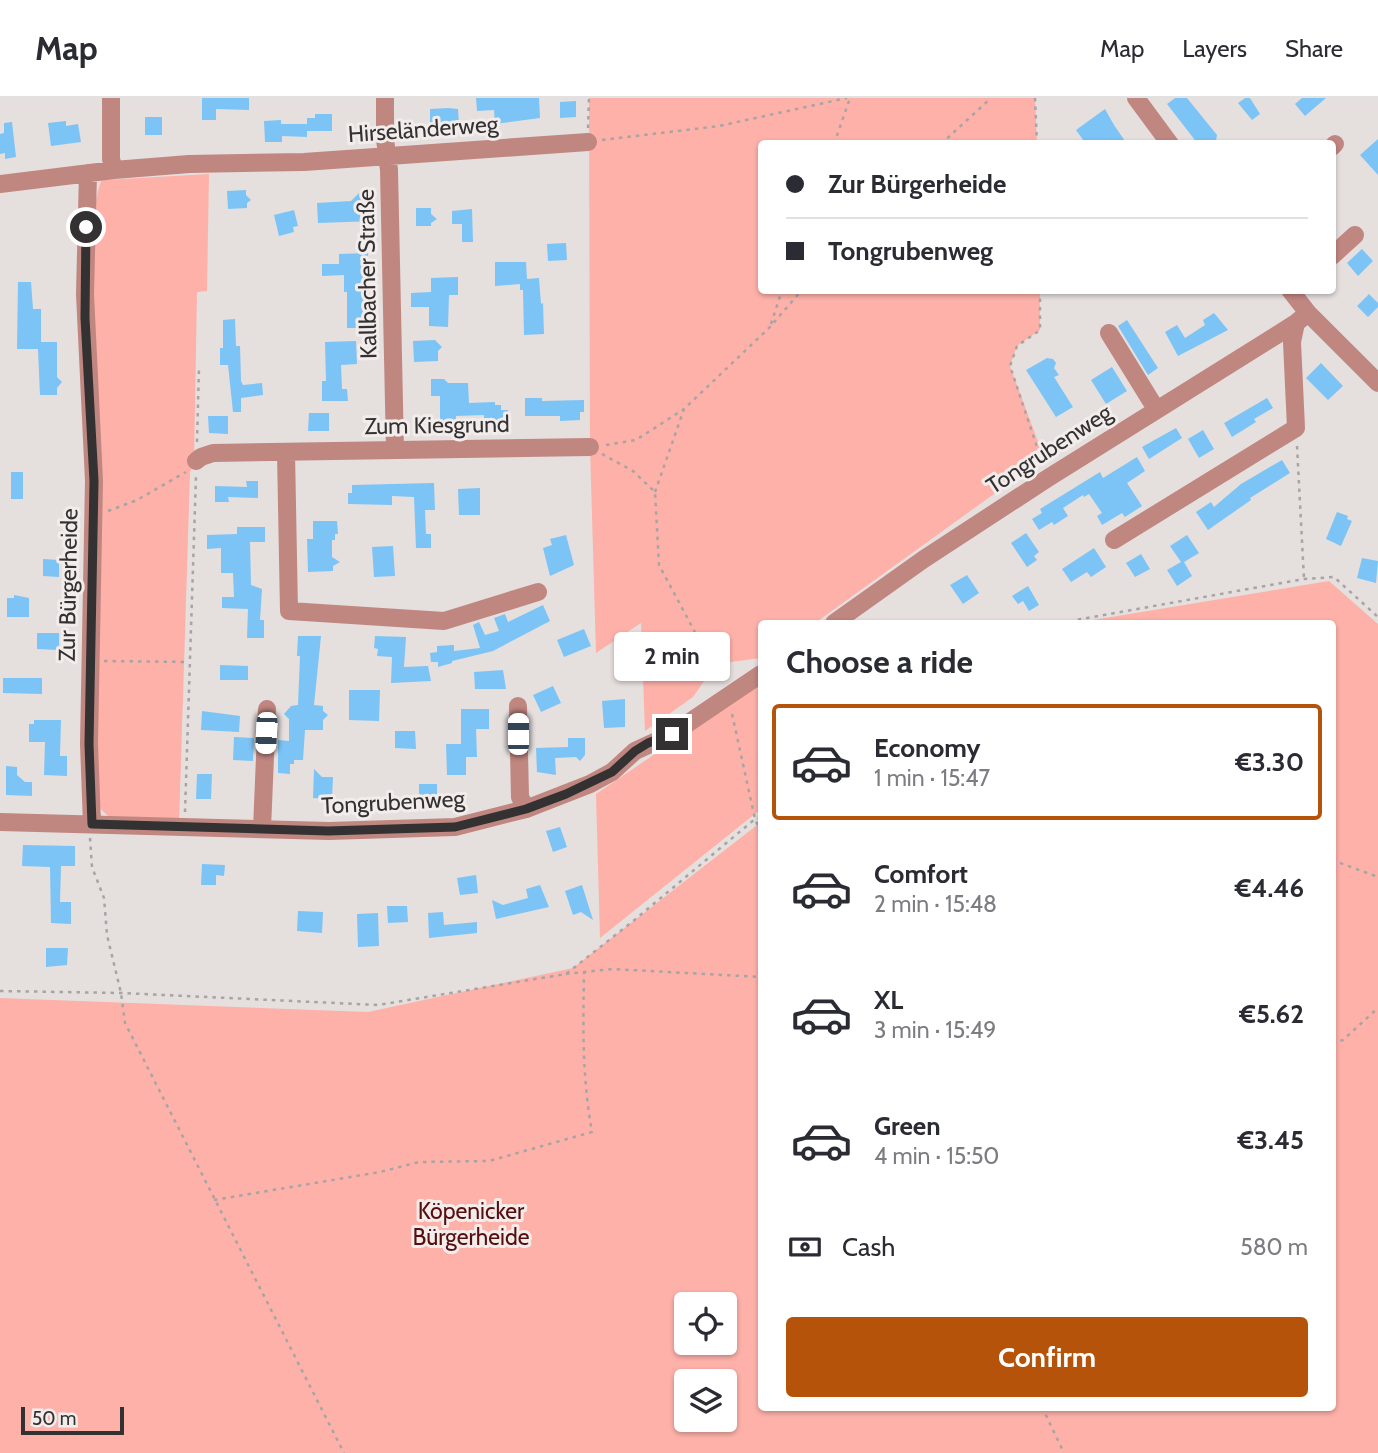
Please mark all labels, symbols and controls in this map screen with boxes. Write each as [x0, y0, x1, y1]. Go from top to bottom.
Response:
text: Map [35, 28, 98, 68]
text: Map [1100, 34, 1144, 63]
text: Layers [1182, 34, 1247, 63]
text: Share [1285, 34, 1343, 63]
street label: Hirseländerweg [347, 110, 500, 148]
text: Zur Bürgerheide [828, 168, 1006, 200]
street label: Kallbacher Straße [352, 189, 382, 359]
route start [70, 211, 102, 243]
text: Tongrubenweg [828, 235, 993, 267]
street label: Tongrubenweg [981, 398, 1117, 500]
street label: Zum Kiesgrund [364, 410, 510, 440]
street label: Zur Bürgerheide [53, 508, 83, 662]
callout: 2 min [614, 632, 730, 682]
text: 2 min [644, 642, 700, 670]
text: Choose a ride [786, 642, 973, 681]
car [255, 711, 278, 755]
car [508, 713, 529, 755]
route end [656, 718, 688, 750]
icon: car [790, 731, 853, 794]
text: Economy [874, 732, 980, 764]
text: €3.30 [1235, 746, 1304, 778]
text: 1 min · 15:47 [874, 764, 990, 792]
street label: Tongrubenweg [320, 784, 466, 820]
icon: car [790, 857, 853, 920]
text: Comfort [874, 858, 968, 890]
text: €4.46 [1235, 872, 1304, 904]
text: 2 min · 15:48 [874, 890, 997, 918]
icon: car [790, 983, 853, 1046]
text: XL [874, 984, 903, 1016]
text: €5.62 [1239, 998, 1304, 1030]
text: 3 min · 15:49 [874, 1016, 996, 1044]
icon: car [790, 1109, 853, 1172]
text: Green [874, 1110, 941, 1142]
text: €3.45 [1237, 1124, 1304, 1156]
text: 4 min · 15:50 [874, 1142, 999, 1170]
park label: Köpenicker Bürgerheide [413, 1197, 530, 1251]
icon: cash [786, 1228, 824, 1266]
text: Cash [842, 1231, 895, 1263]
text: 580 m [1240, 1233, 1308, 1261]
map controls [674, 1292, 737, 1432]
button: locate [674, 1292, 737, 1355]
button: Confirm [786, 1317, 1308, 1397]
button: layers [674, 1369, 737, 1432]
scale bar [21, 1404, 124, 1436]
text: 50 m [32, 1407, 76, 1430]

